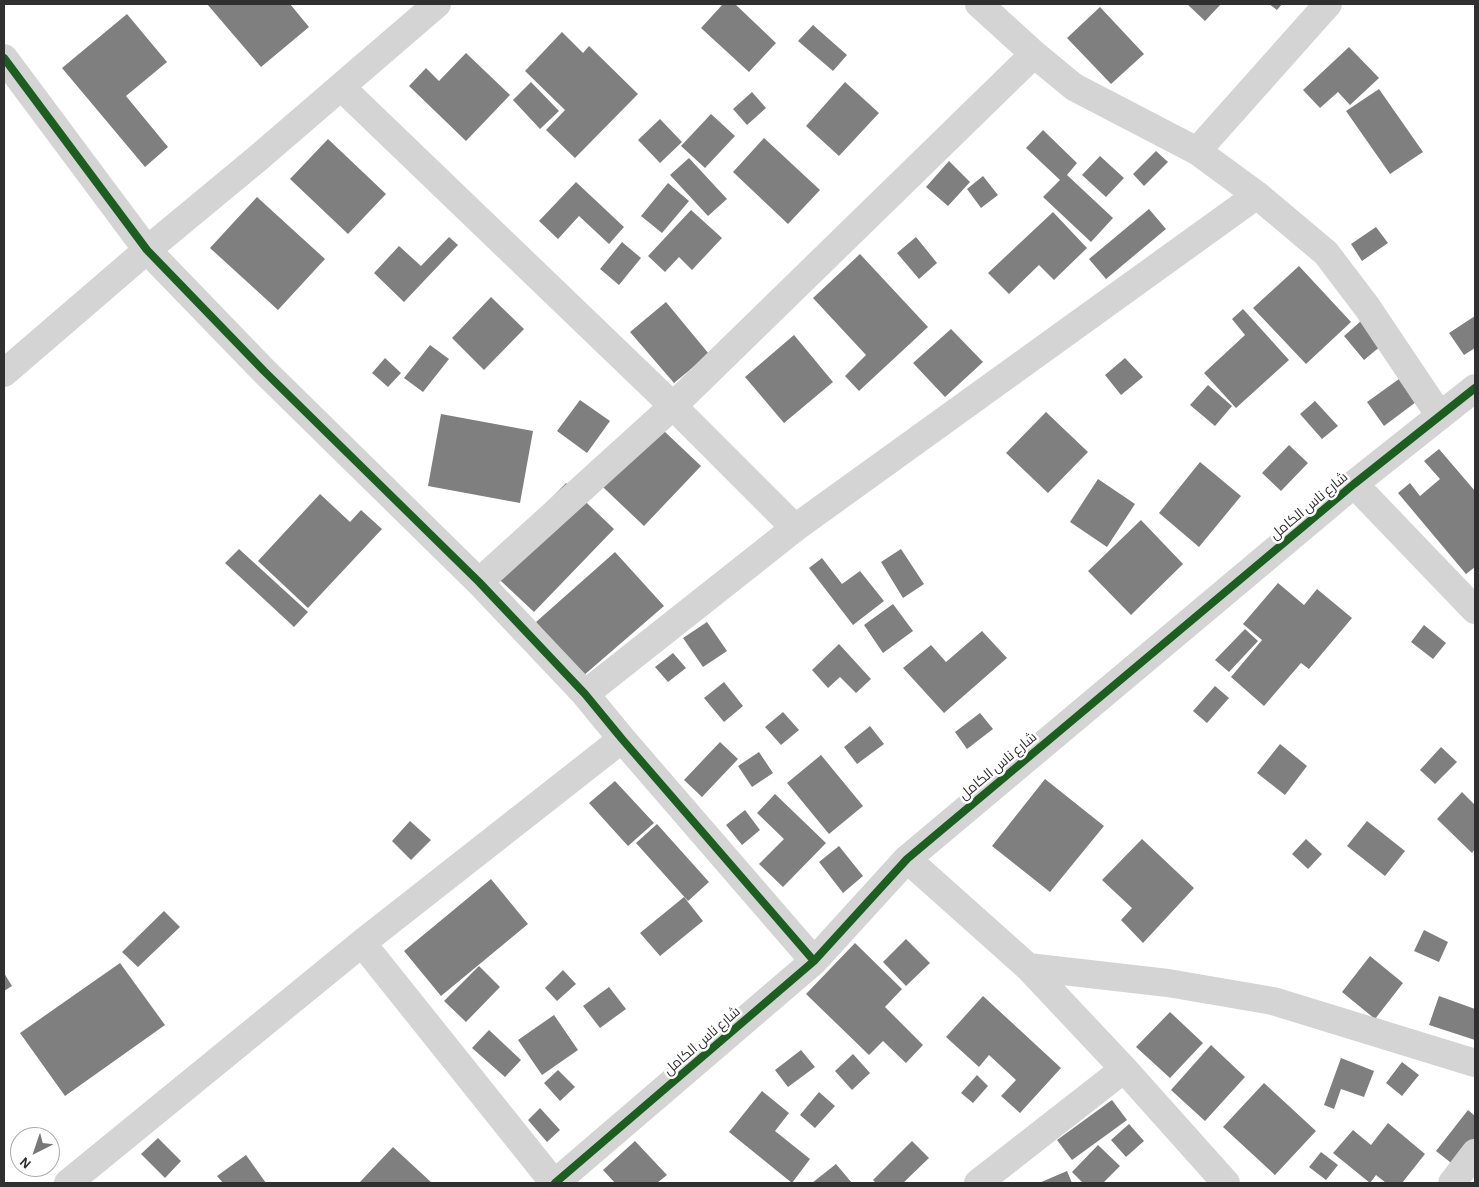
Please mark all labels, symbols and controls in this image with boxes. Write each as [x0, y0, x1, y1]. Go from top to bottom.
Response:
street label: شارع ناس الكامل [1267, 469, 1351, 543]
street label: شارع ناس الكامل [956, 729, 1040, 803]
street label: شارع ناس الكامل [660, 1003, 744, 1079]
north arrow [10, 1127, 60, 1177]
text: N [18, 1154, 34, 1171]

